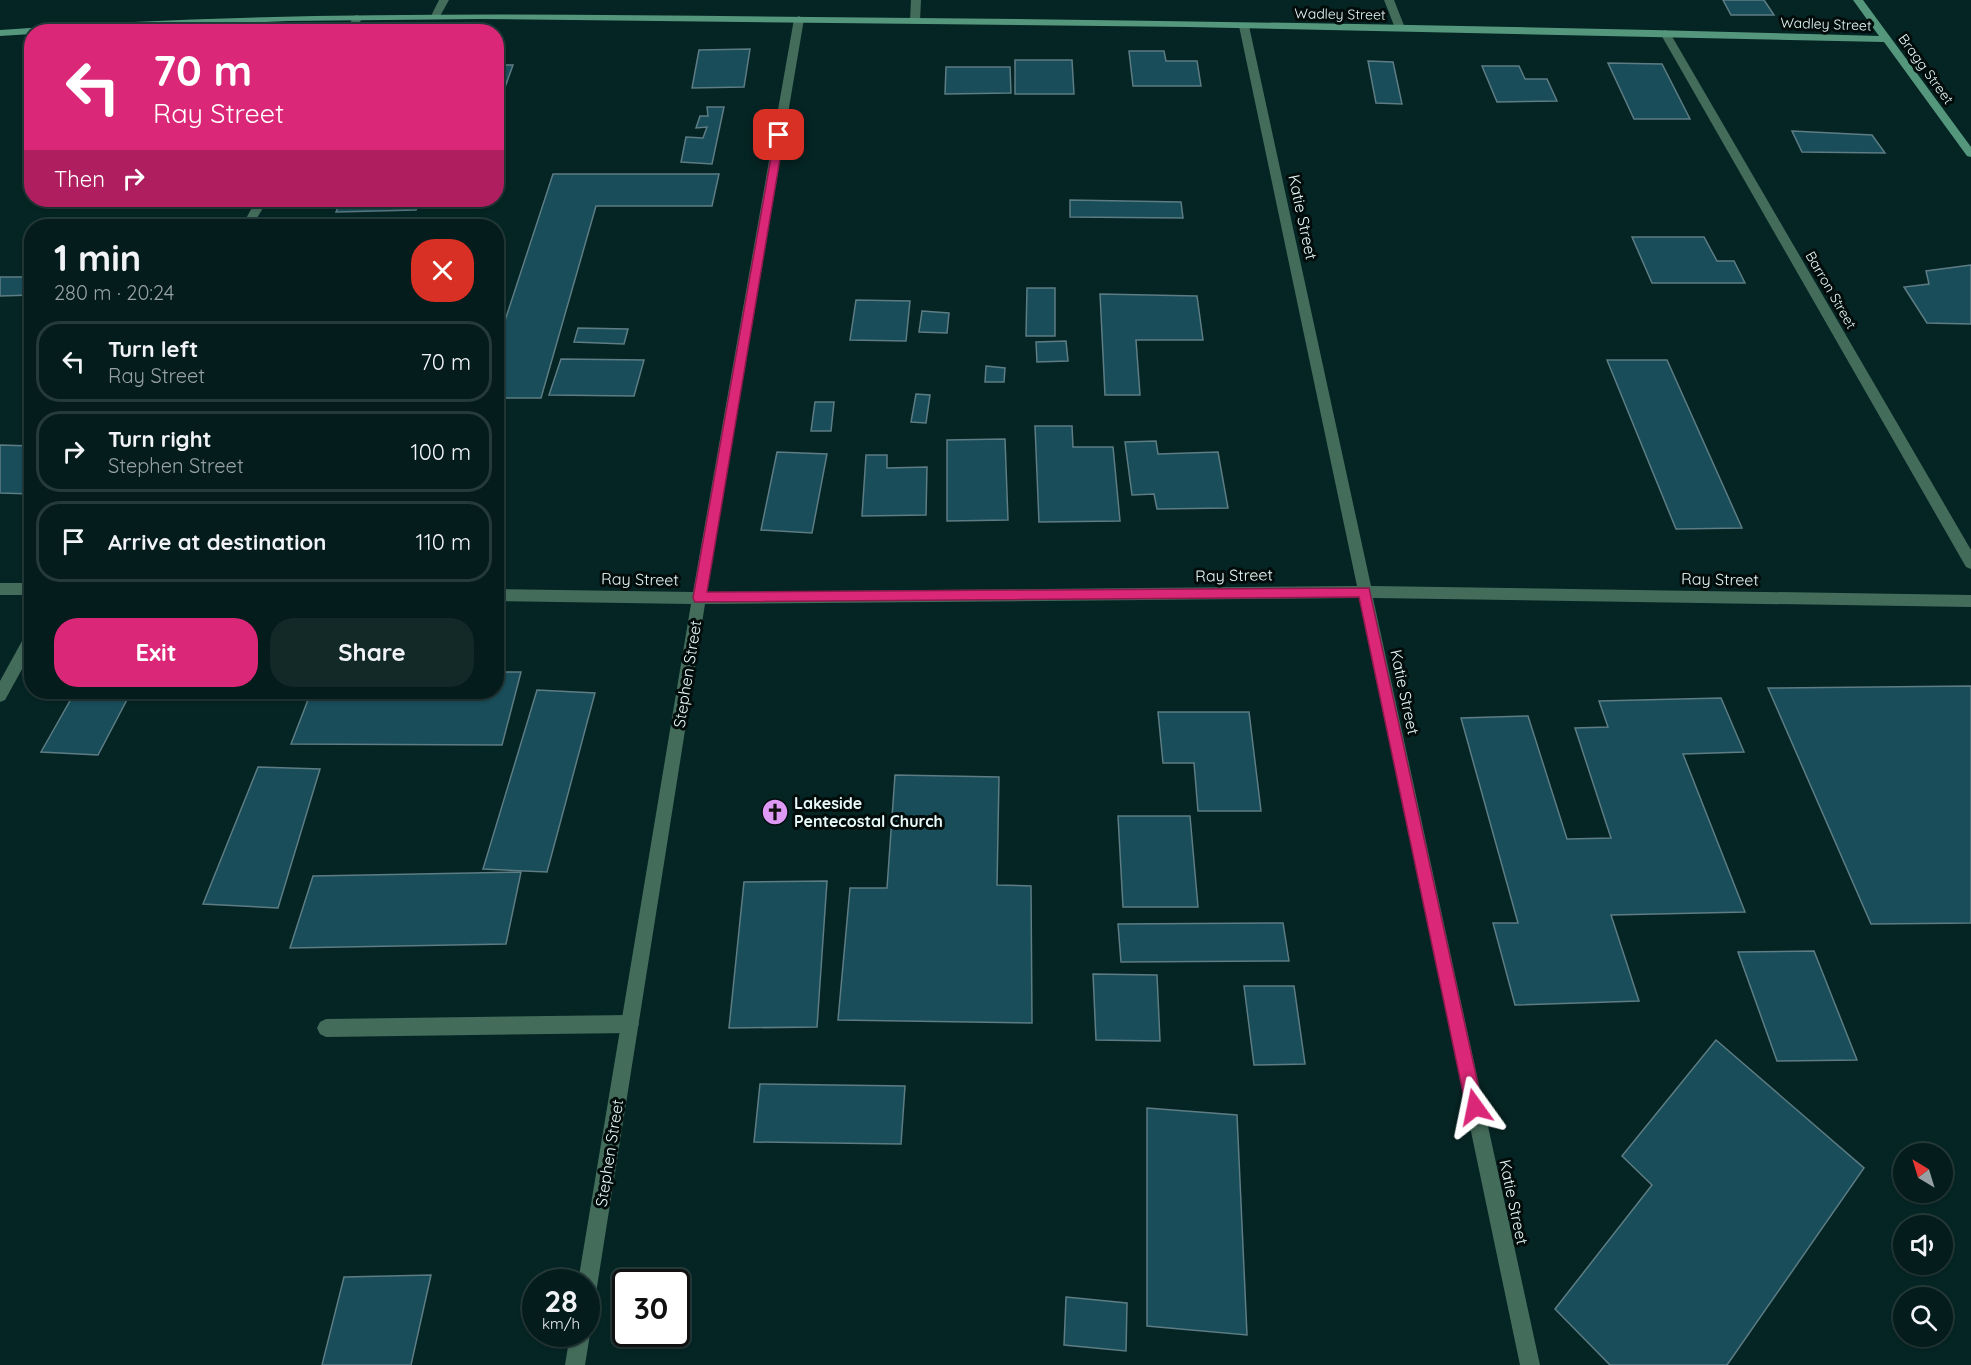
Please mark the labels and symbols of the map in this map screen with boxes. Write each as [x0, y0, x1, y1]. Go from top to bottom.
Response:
street label: Wadley Street [1294, 4, 1386, 24]
street label: Wadley Street [1780, 13, 1872, 35]
street label: Bragg Street [1895, 30, 1958, 108]
pin [753, 109, 804, 160]
street label: Katie Street [1284, 173, 1322, 261]
street label: Barron Street [1802, 248, 1861, 332]
street label: Ray Street [1195, 564, 1273, 586]
street label: Ray Street [601, 568, 679, 590]
street label: Ray Street [1681, 568, 1759, 590]
street label: Stephen Street [669, 619, 705, 729]
street label: Katie Street [1386, 648, 1424, 736]
place label: Lakeside Pentecostal Church [794, 793, 943, 831]
church icon: Lakeside Pentecostal Church [760, 797, 790, 827]
position arrow [1443, 1075, 1507, 1139]
street label: Stephen Street [591, 1098, 627, 1208]
north arrow [1893, 1143, 1953, 1203]
street label: Katie Street [1495, 1158, 1533, 1246]
speed limit sign: 30 [612, 1269, 690, 1347]

